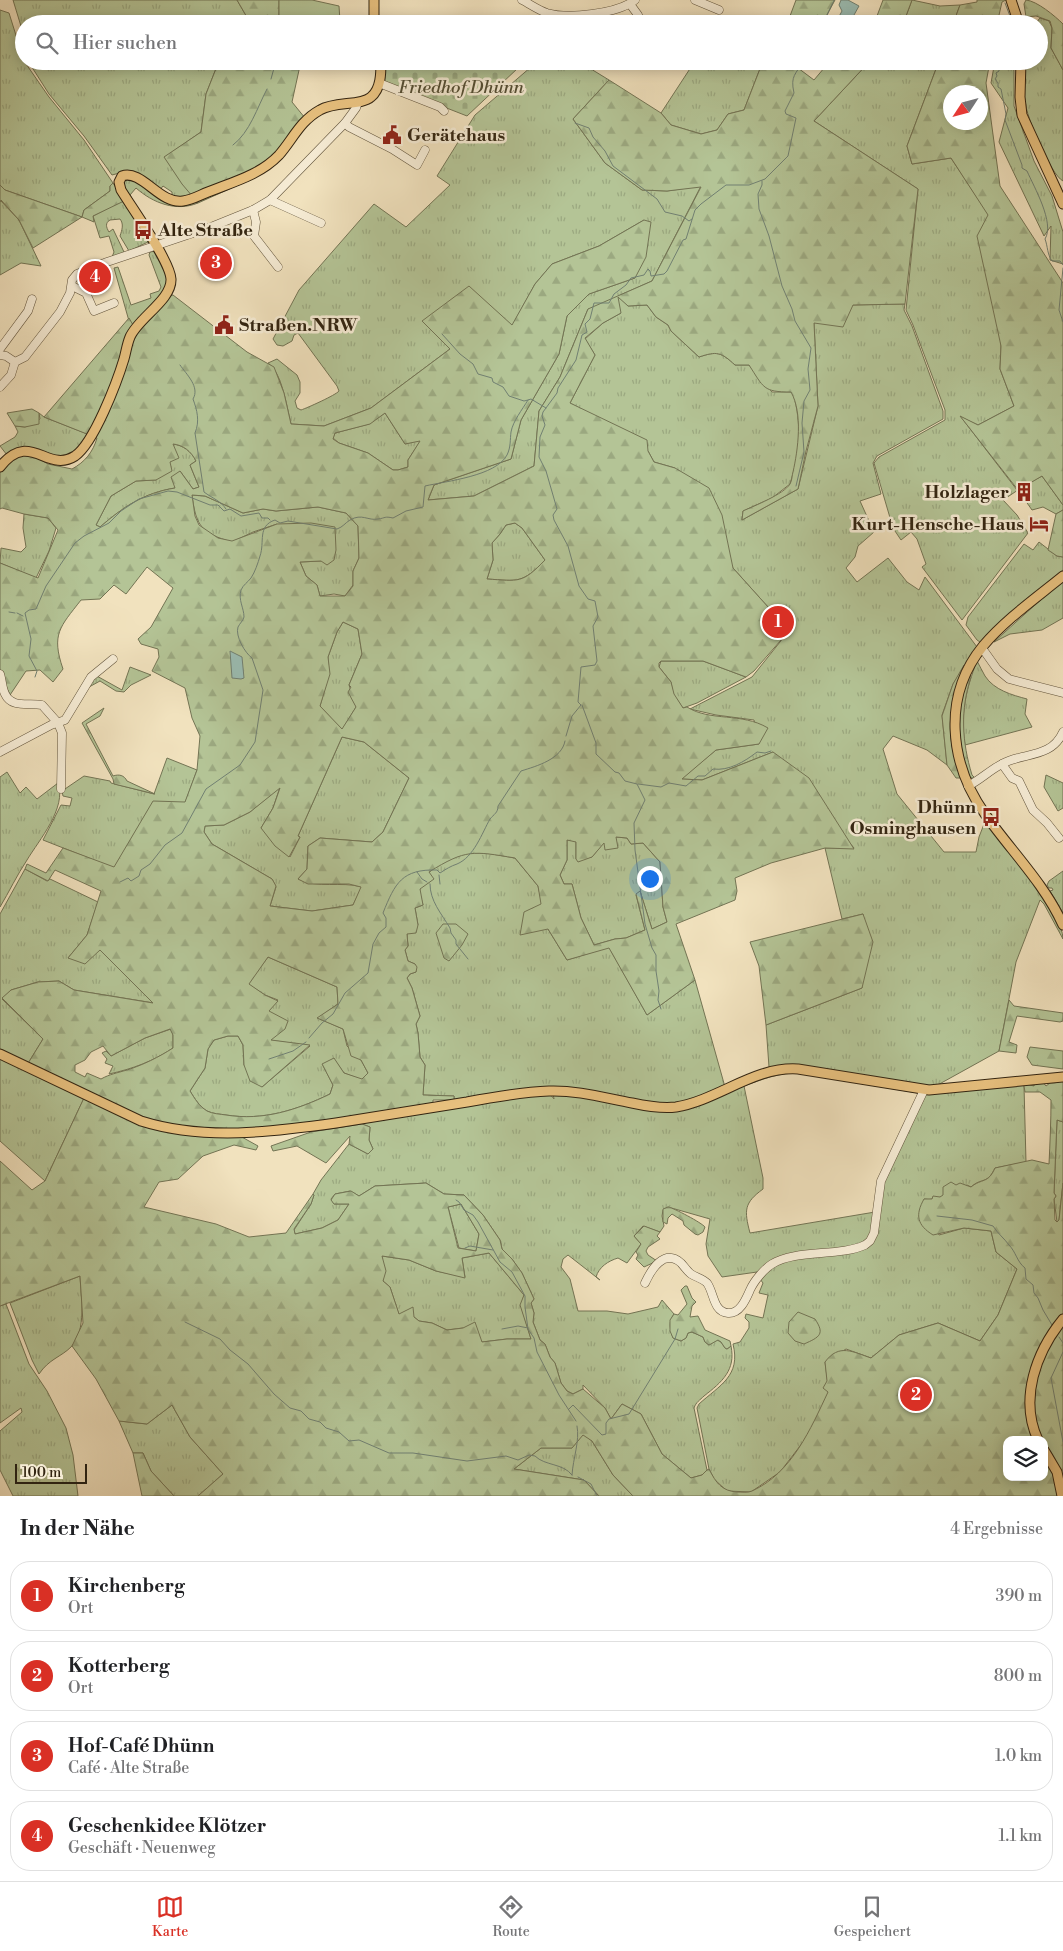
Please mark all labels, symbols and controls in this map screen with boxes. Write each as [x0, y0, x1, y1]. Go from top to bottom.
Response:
search box [15, 15, 1048, 70]
icon: search [33, 29, 61, 57]
text: Hier suchen [73, 31, 177, 55]
park label: Friedhof Dhünn [398, 76, 525, 99]
north arrow [943, 85, 988, 130]
public building icon: Gerätehaus [381, 124, 403, 146]
place label: Gerätehaus [407, 124, 506, 147]
bus stop icon: Alte Straße [132, 219, 154, 241]
place label: Alte Straße [157, 219, 253, 242]
pin: 3 [200, 244, 232, 282]
pin: 4 [79, 258, 111, 296]
public building icon: Straßen.NRW [213, 314, 235, 336]
place label: Straßen.NRW [239, 314, 358, 337]
place label: Holzlager [924, 481, 1009, 504]
building icon: Holzlager [1013, 481, 1035, 503]
place label: Kurt-Hensche-Haus [852, 513, 1024, 536]
hotel icon: Kurt-Hensche-Haus [1028, 513, 1050, 535]
pin: 1 [762, 603, 794, 641]
place label: Dhünn Osminghausen [850, 796, 976, 840]
bus stop icon: Dhünn Osminghausen [980, 806, 1002, 828]
your location [637, 866, 663, 892]
pin: 2 [900, 1376, 932, 1414]
map controls [1003, 1436, 1048, 1481]
button: layers [1003, 1436, 1048, 1481]
scale bar [15, 1461, 88, 1484]
text: 100 m [22, 1464, 61, 1482]
text: In der Nähe [20, 1516, 135, 1542]
text: 4 Ergebnisse [950, 1519, 1043, 1539]
text: Kirchenberg [68, 1574, 185, 1598]
text: 1 [33, 1586, 41, 1606]
text: 390 m [996, 1586, 1042, 1606]
text: Ort [68, 1598, 94, 1618]
text: Kotterberg [68, 1654, 169, 1678]
text: 2 [32, 1666, 42, 1686]
text: 800 m [994, 1666, 1042, 1686]
text: Ort [68, 1678, 94, 1698]
text: Hof-Café Dhünn [68, 1734, 214, 1758]
text: 3 [32, 1746, 42, 1766]
text: 1.0 km [995, 1746, 1042, 1766]
text: Café · Alte Straße [68, 1758, 189, 1778]
text: Geschenkidee Klötzer [68, 1814, 266, 1838]
text: 4 [32, 1826, 42, 1846]
text: 1.1 km [998, 1826, 1042, 1846]
text: Geschäft · Neuenweg [68, 1838, 216, 1858]
tab: Karte [152, 1893, 188, 1941]
tab: Route [492, 1893, 530, 1941]
tab: Gespeichert [834, 1893, 911, 1941]

